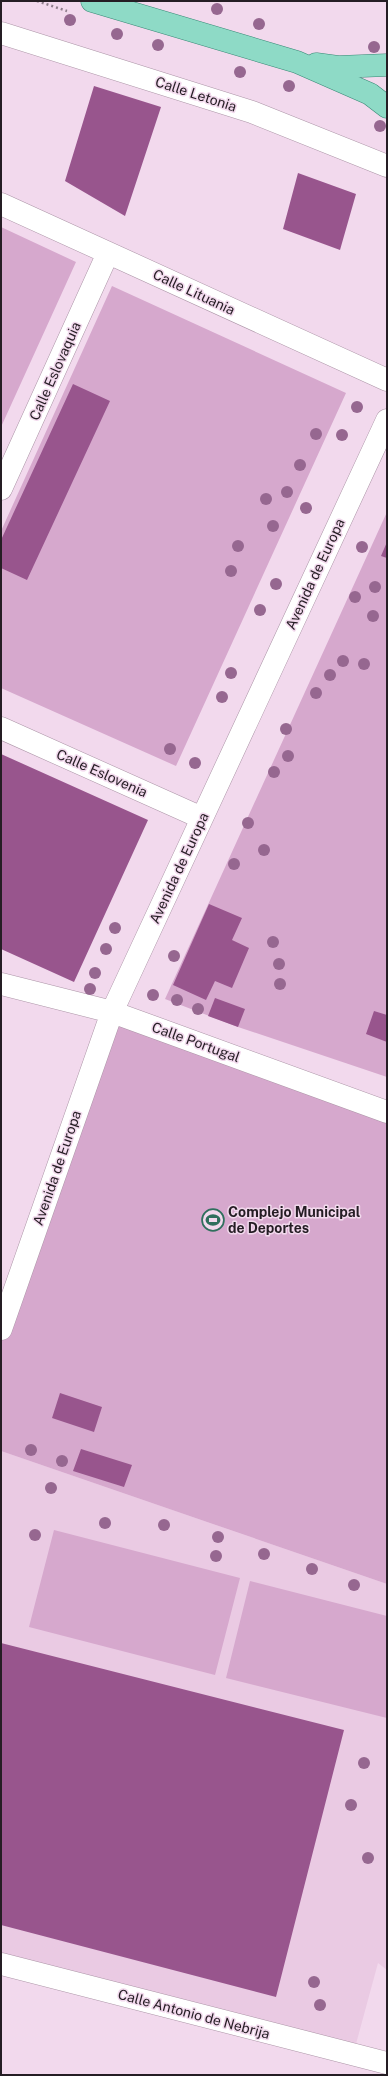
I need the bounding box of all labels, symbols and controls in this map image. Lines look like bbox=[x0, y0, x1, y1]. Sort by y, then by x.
street label: Calle Letonia bbox=[153, 73, 239, 115]
street label: Calle Lituania bbox=[151, 266, 237, 318]
street label: Calle Eslovaquia bbox=[26, 319, 84, 423]
street label: Avenida de Europa bbox=[282, 516, 348, 632]
street label: Calle Eslovenia bbox=[54, 746, 150, 800]
street label: Avenida de Europa bbox=[146, 810, 212, 926]
street label: Calle Portugal bbox=[150, 1019, 242, 1065]
street label: Avenida de Europa bbox=[30, 1108, 84, 1228]
place label: Complejo Municipal de Deportes bbox=[228, 1204, 361, 1236]
sports icon: Complejo Municipal de Deportes bbox=[200, 1207, 226, 1233]
street label: Calle Antonio de Nebrija bbox=[116, 1986, 272, 2042]

